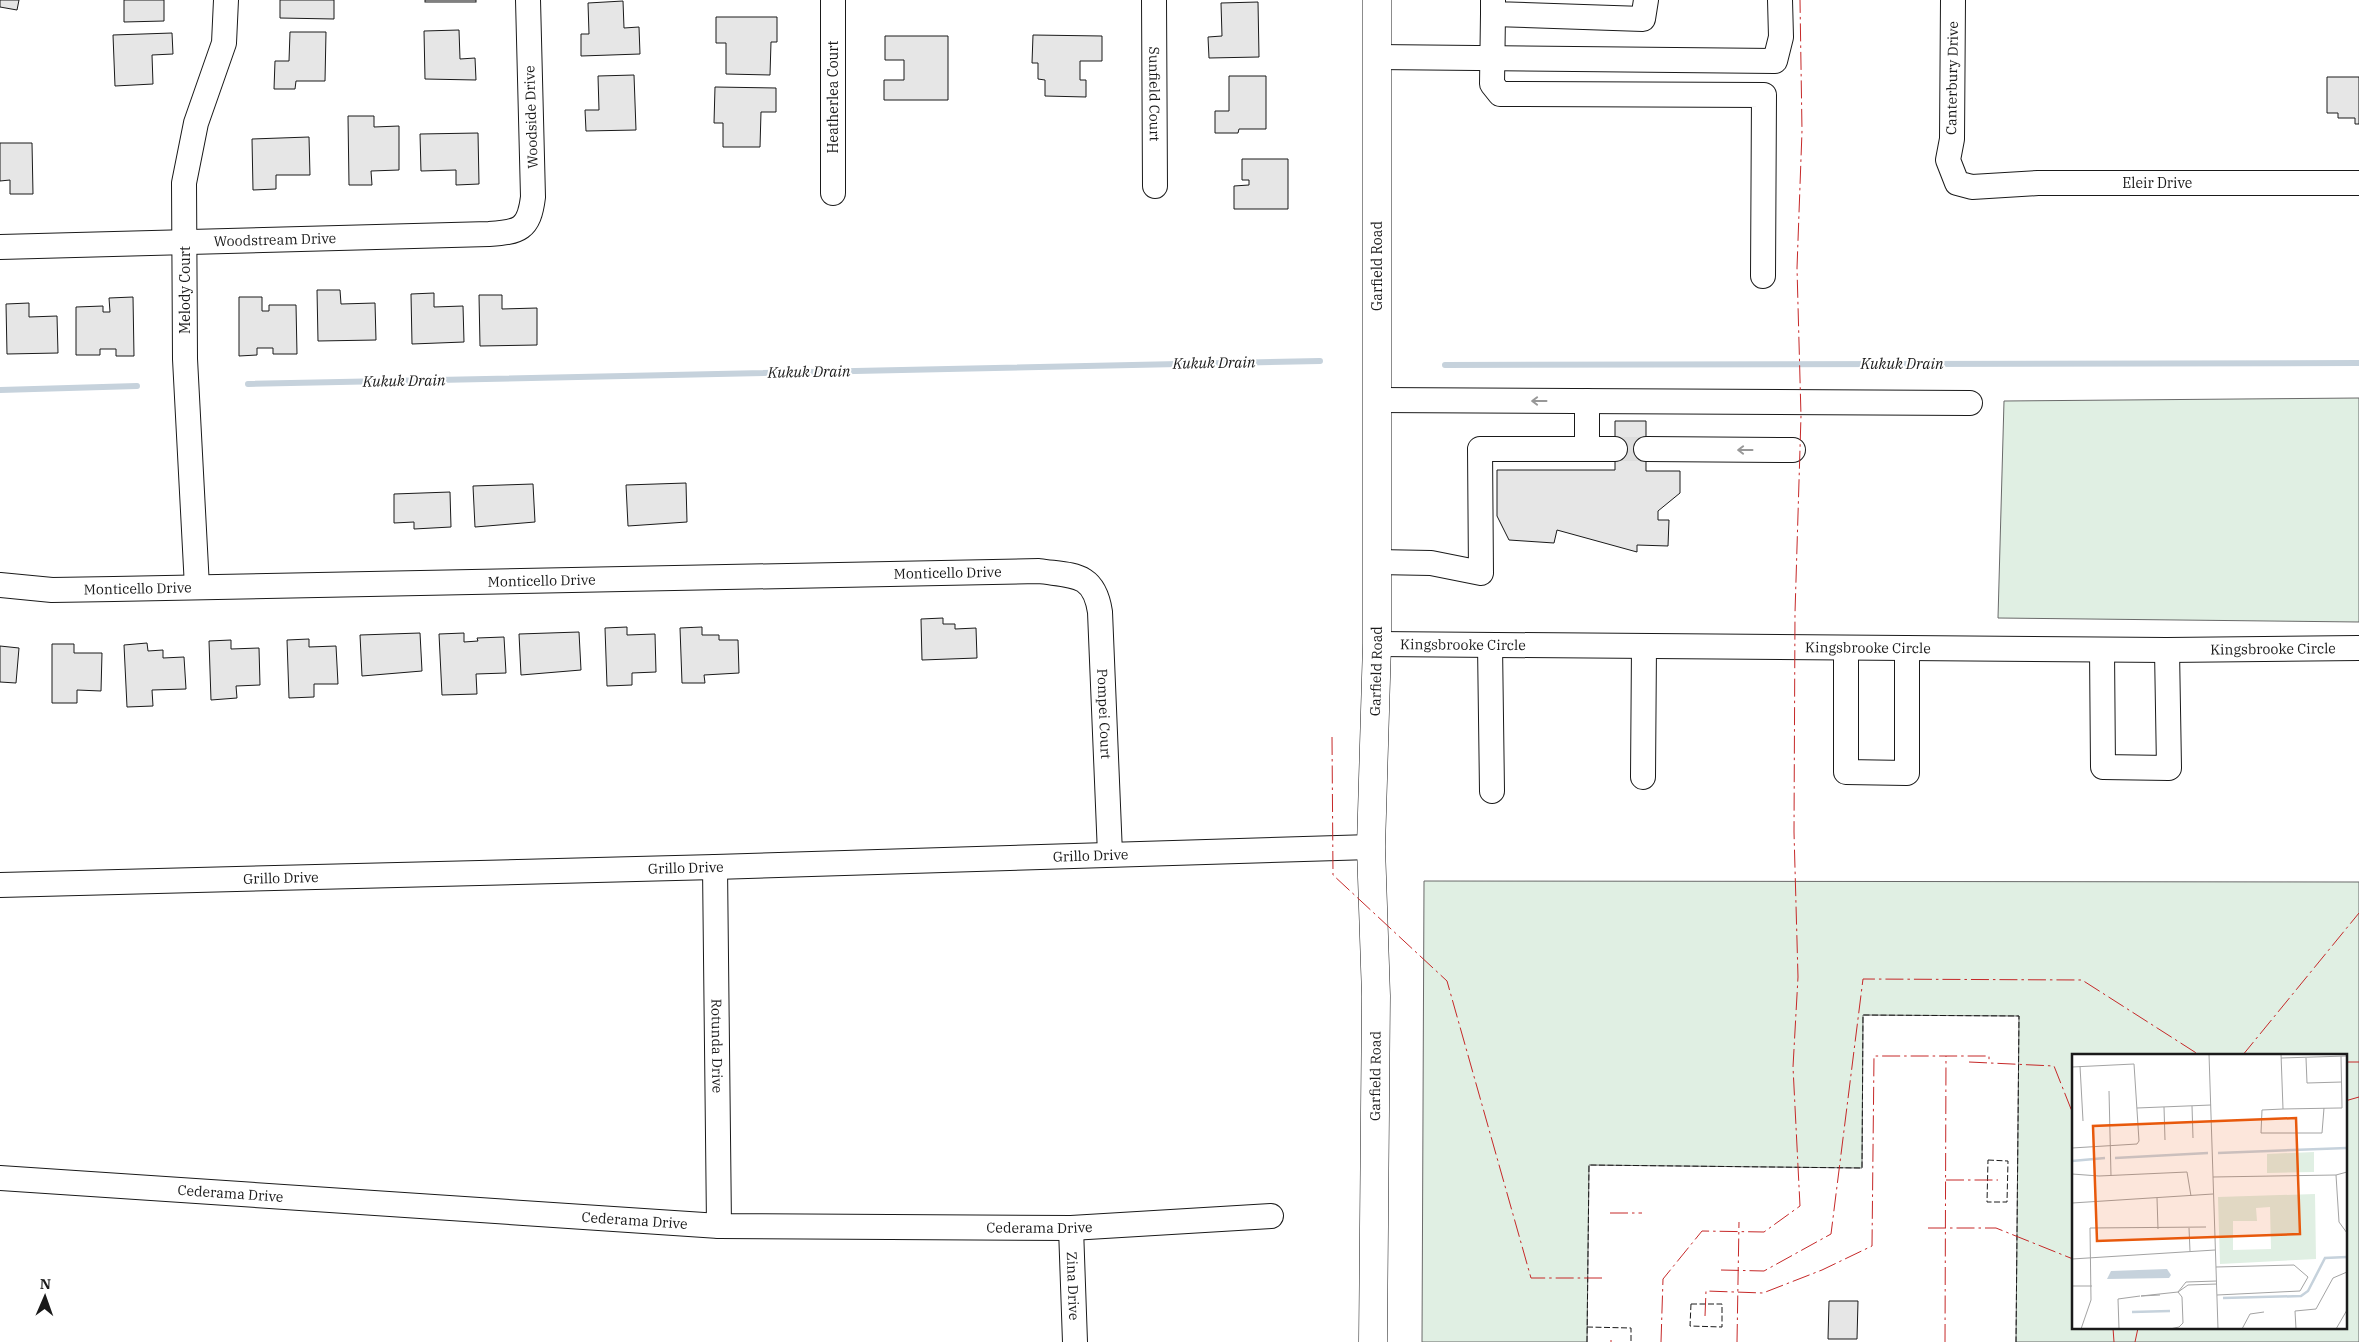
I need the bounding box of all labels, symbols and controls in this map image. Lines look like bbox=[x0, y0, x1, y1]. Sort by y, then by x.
street label: Canterbury Drive bbox=[1942, 21, 1962, 135]
street label: Heatherlea Court bbox=[824, 40, 842, 154]
street label: Sunfield Court bbox=[1145, 46, 1164, 142]
street label: Woodside Drive bbox=[520, 65, 542, 169]
street label: Eleir Drive bbox=[2122, 174, 2192, 192]
street label: Garfield Road bbox=[1368, 221, 1386, 311]
street label: Woodstream Drive bbox=[213, 229, 336, 250]
street label: Melody Court bbox=[176, 246, 194, 334]
water label: Kukuk Drain bbox=[1171, 352, 1256, 373]
water label: Kukuk Drain bbox=[1860, 354, 1944, 373]
water label: Kukuk Drain bbox=[766, 361, 851, 382]
water label: Kukuk Drain bbox=[361, 370, 446, 391]
one-way arrow bbox=[1531, 396, 1547, 406]
one-way arrow bbox=[1737, 445, 1753, 455]
street label: Monticello Drive bbox=[893, 563, 1002, 583]
street label: Monticello Drive bbox=[488, 571, 596, 591]
street label: Monticello Drive bbox=[84, 578, 192, 598]
street label: Garfield Road bbox=[1366, 626, 1386, 716]
street label: Kingsbrooke Circle bbox=[1400, 635, 1526, 654]
street label: Kingsbrooke Circle bbox=[1805, 638, 1931, 657]
street label: Kingsbrooke Circle bbox=[2210, 639, 2336, 659]
street label: Pompei Court bbox=[1093, 668, 1115, 759]
street label: Grillo Drive bbox=[1053, 845, 1129, 866]
street label: Grillo Drive bbox=[648, 858, 724, 878]
street label: Grillo Drive bbox=[243, 868, 319, 888]
street label: Rotunda Drive bbox=[707, 999, 727, 1093]
street label: Garfield Road bbox=[1366, 1030, 1385, 1121]
inset map bbox=[2072, 1054, 2346, 1330]
street label: Cederama Drive bbox=[177, 1181, 284, 1206]
street label: Cederama Drive bbox=[581, 1208, 688, 1233]
street label: Cederama Drive bbox=[986, 1218, 1093, 1237]
street label: Zina Drive bbox=[1063, 1251, 1083, 1321]
north arrow bbox=[20, 1272, 70, 1322]
text: N bbox=[40, 1275, 51, 1293]

